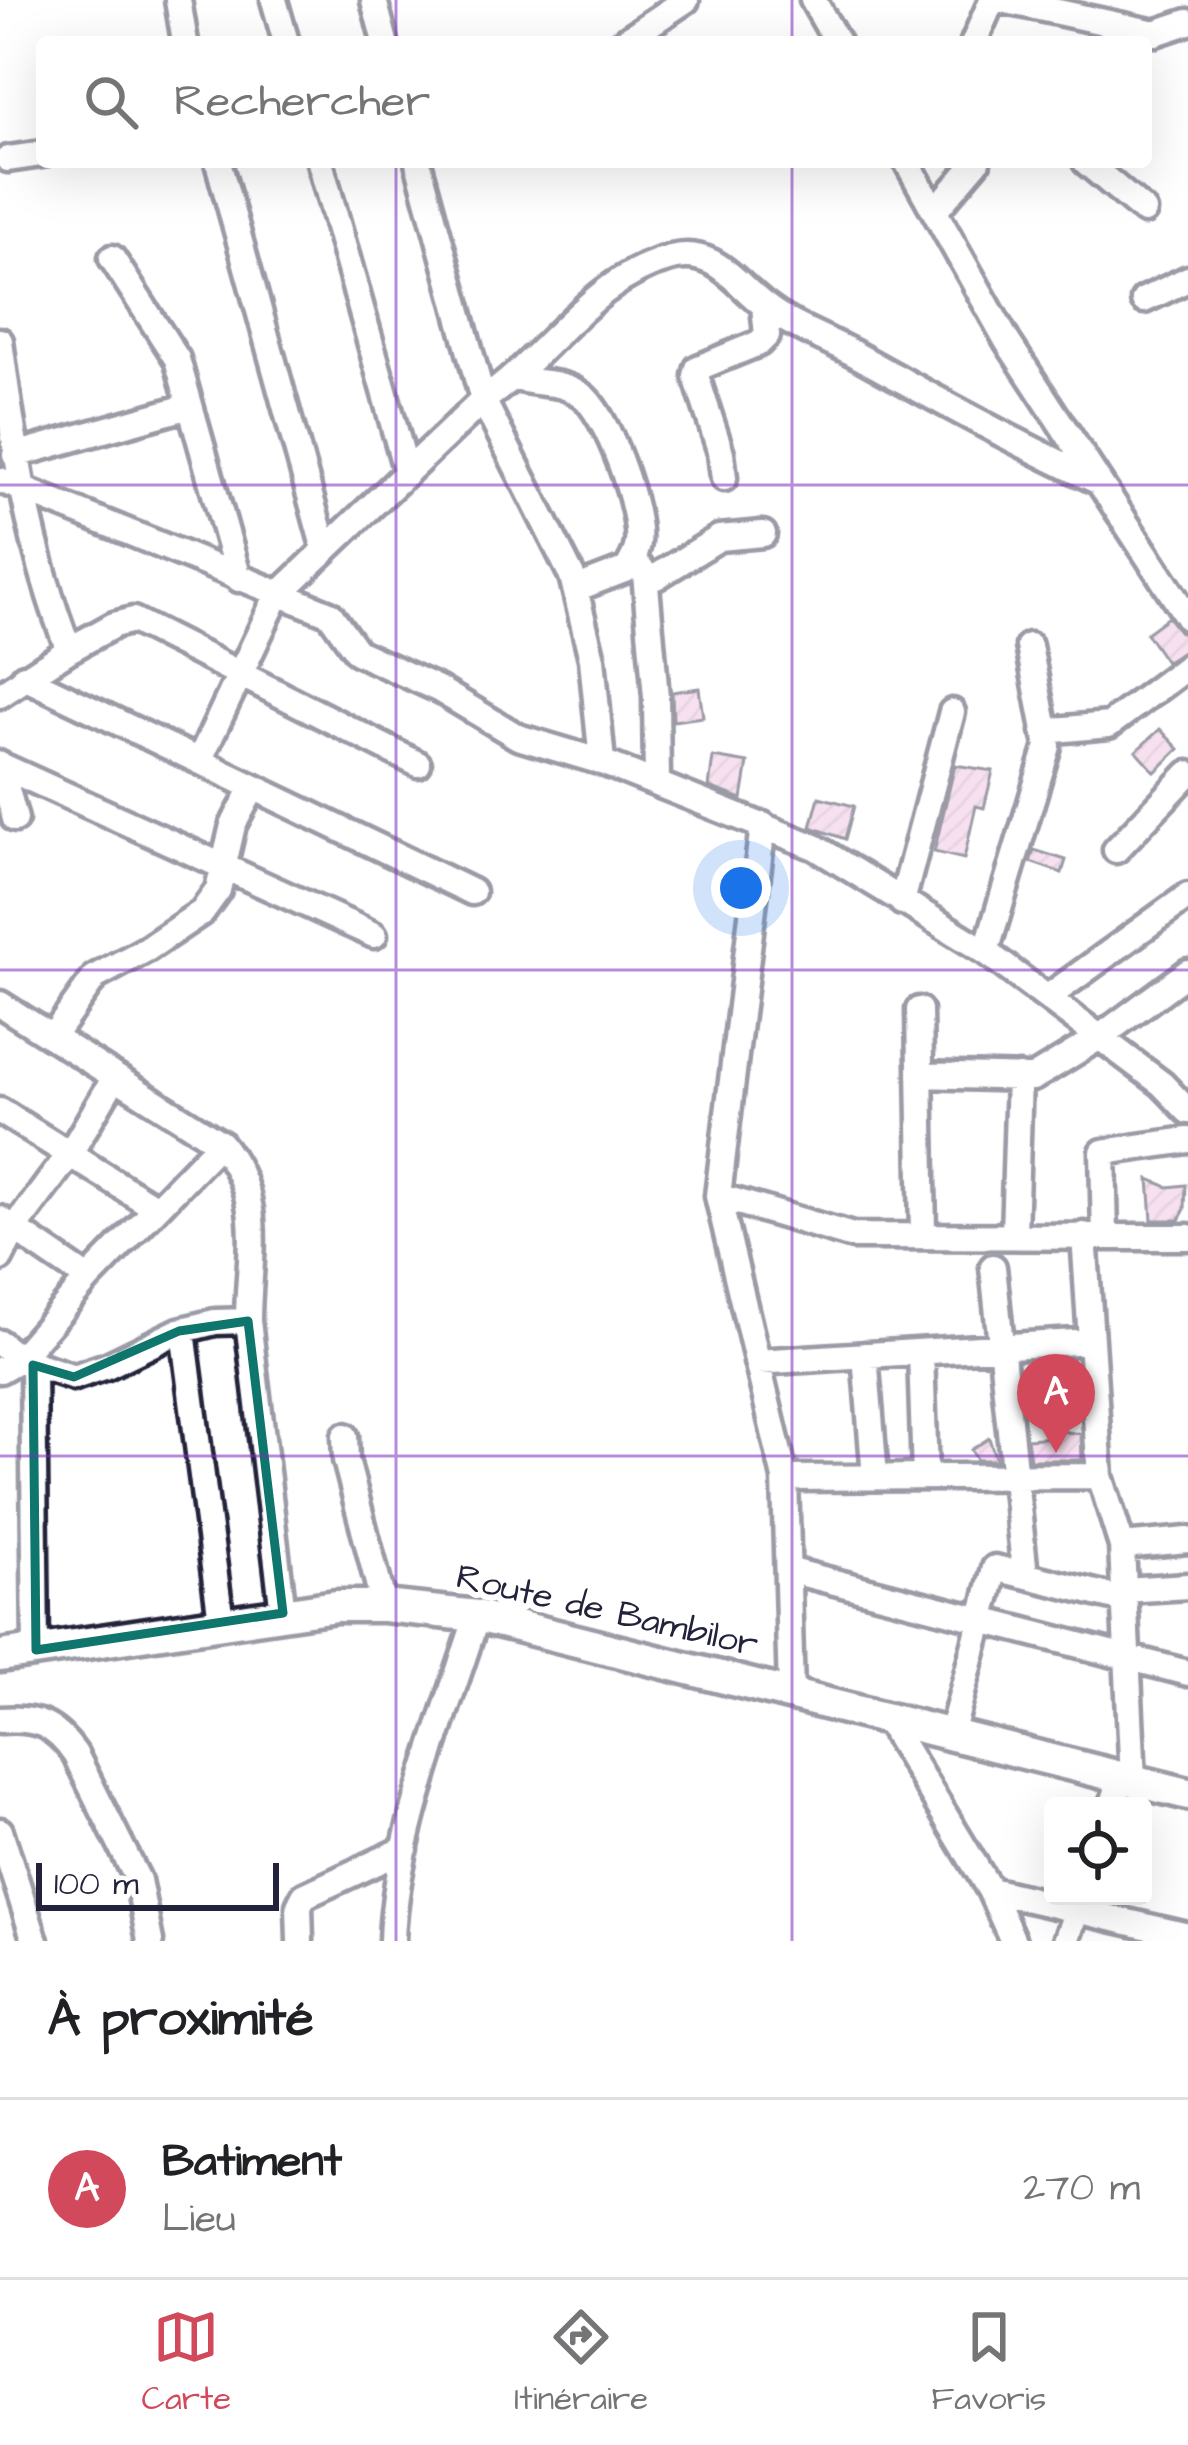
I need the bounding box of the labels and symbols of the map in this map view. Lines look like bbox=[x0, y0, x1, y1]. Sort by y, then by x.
your location bbox=[711, 858, 771, 918]
pin: A bbox=[1017, 1354, 1095, 1453]
street label: Route de Bambilor bbox=[451, 1551, 763, 1671]
scale bar bbox=[36, 1857, 279, 1910]

